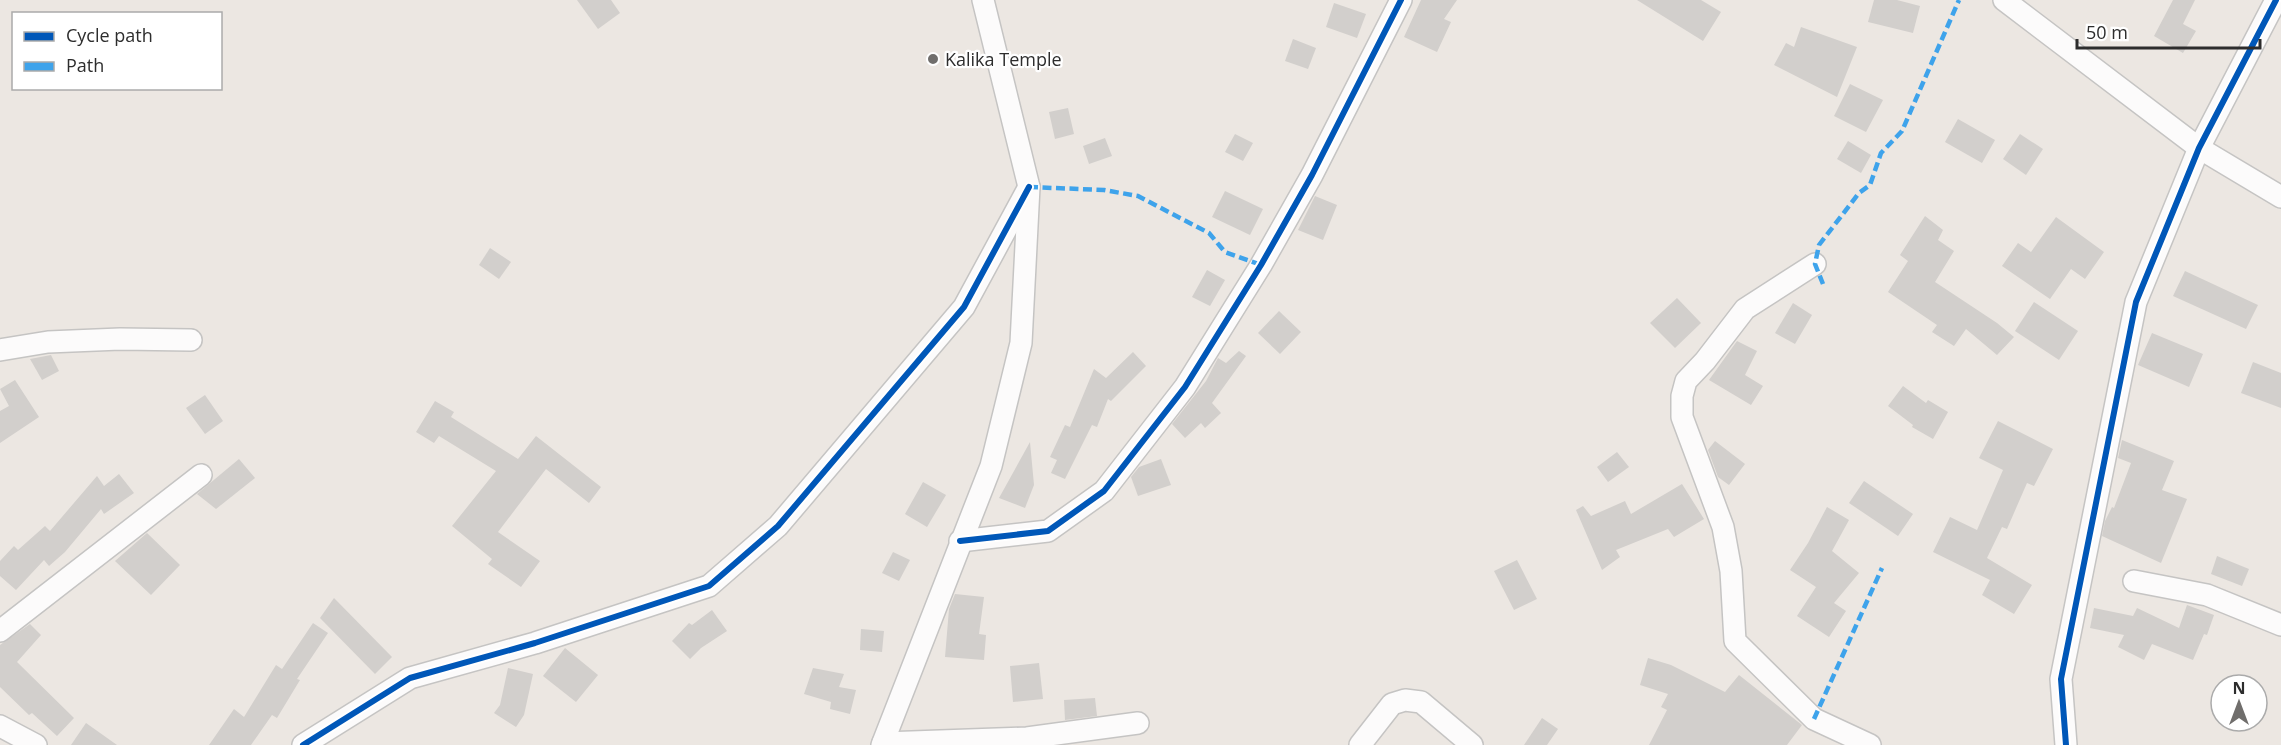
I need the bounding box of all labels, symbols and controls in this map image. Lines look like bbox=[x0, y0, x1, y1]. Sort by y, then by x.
legend bbox=[12, 12, 222, 90]
scale bar bbox=[2077, 12, 2260, 50]
text: 50 m bbox=[2086, 20, 2128, 44]
text: Cycle path bbox=[66, 23, 153, 47]
place label: Kalika Temple bbox=[945, 47, 1062, 71]
marker: Kalika Temple bbox=[926, 52, 940, 66]
text: Path bbox=[66, 53, 104, 77]
north arrow bbox=[2209, 673, 2269, 733]
text: N bbox=[2232, 677, 2246, 699]

